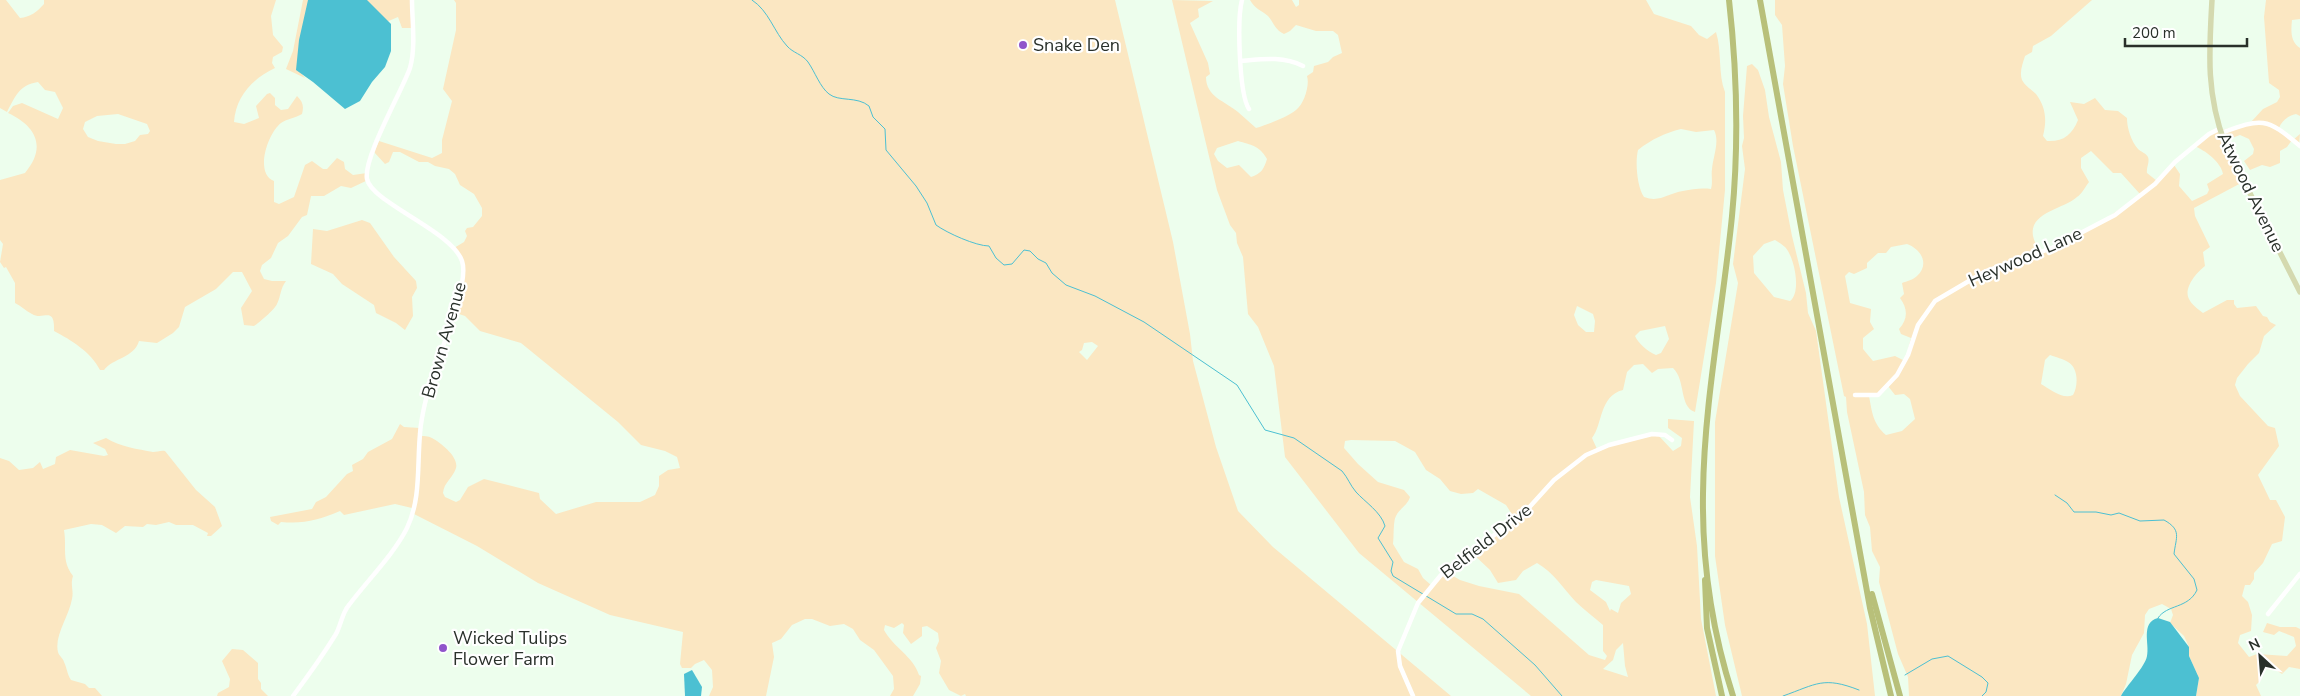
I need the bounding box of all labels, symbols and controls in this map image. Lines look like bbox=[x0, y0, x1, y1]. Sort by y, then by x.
scale bar bbox=[2125, 15, 2248, 47]
text: 200 m bbox=[2132, 23, 2176, 43]
place label: Snake Den bbox=[1033, 33, 1120, 57]
marker: Snake Den bbox=[1017, 39, 1029, 51]
street label: Atwood Avenue bbox=[2212, 128, 2290, 256]
street label: Heywood Lane bbox=[1964, 221, 2086, 293]
street label: Brown Avenue bbox=[416, 279, 472, 401]
street label: Belfield Drive bbox=[1435, 498, 1537, 584]
place label: Wicked Tulips Flower Farm bbox=[453, 626, 567, 671]
north arrow bbox=[2235, 631, 2285, 681]
text: N bbox=[2246, 634, 2263, 656]
marker: Wicked Tulips Flower Farm bbox=[437, 642, 449, 654]

